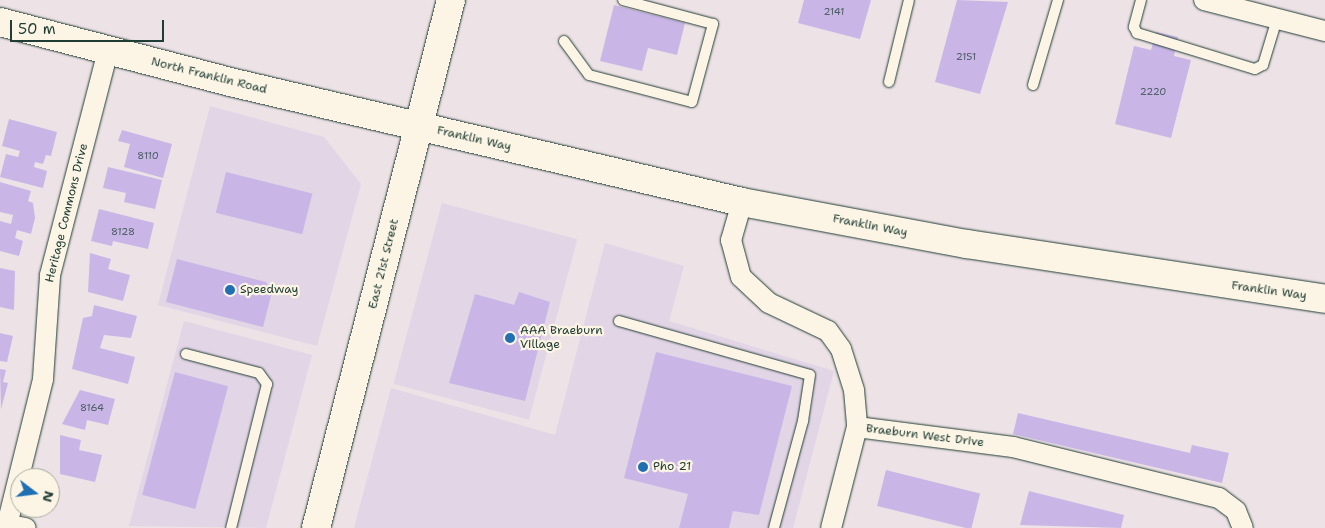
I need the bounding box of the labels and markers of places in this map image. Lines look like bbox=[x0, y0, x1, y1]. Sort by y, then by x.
place label: Speedway bbox=[240, 283, 298, 297]
marker: Speedway bbox=[224, 284, 236, 296]
place label: AAA Braeburn Village bbox=[520, 324, 603, 352]
marker: AAA Braeburn Village bbox=[504, 332, 516, 344]
place label: Pho 21 bbox=[653, 460, 691, 474]
marker: Pho 21 bbox=[637, 461, 649, 473]

